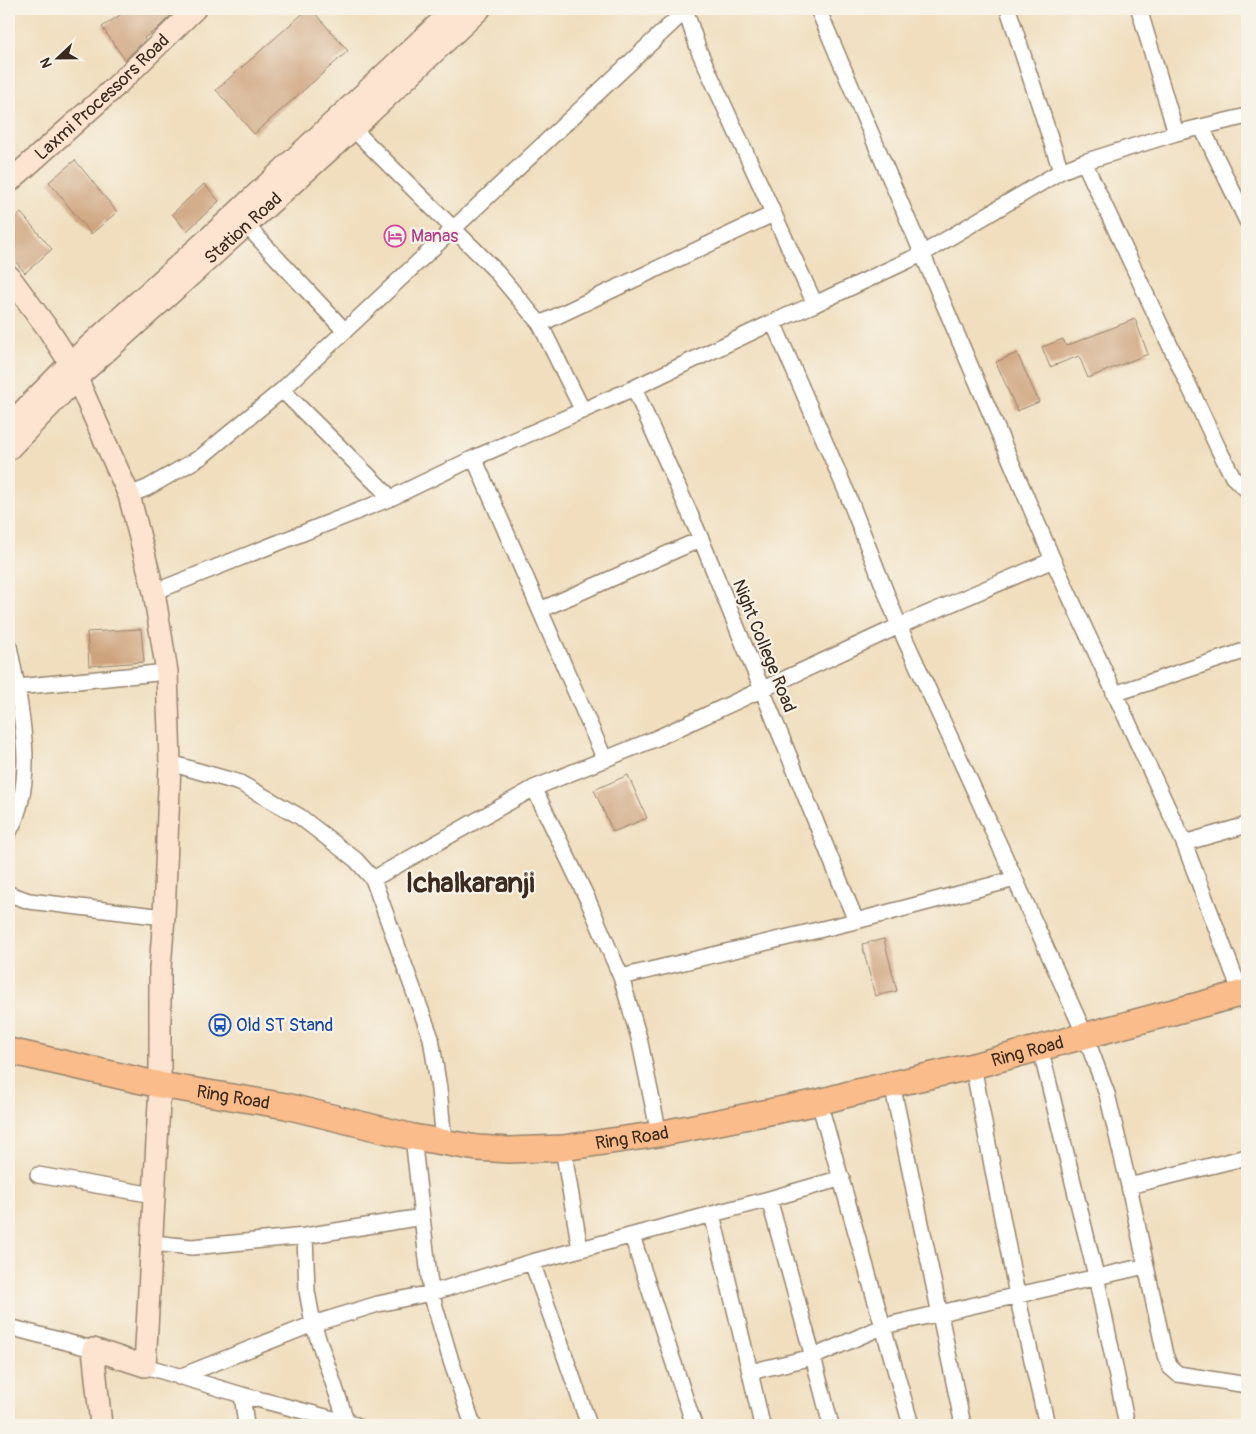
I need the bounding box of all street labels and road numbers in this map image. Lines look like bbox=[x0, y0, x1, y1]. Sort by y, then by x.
street label: Laxmi Processors Road bbox=[30, 29, 174, 165]
street label: Station Road bbox=[199, 187, 287, 269]
street label: Night College Road bbox=[727, 576, 801, 716]
street label: Ring Road bbox=[989, 1031, 1066, 1072]
street label: Ring Road bbox=[195, 1080, 272, 1115]
street label: Ring Road bbox=[594, 1121, 671, 1155]

